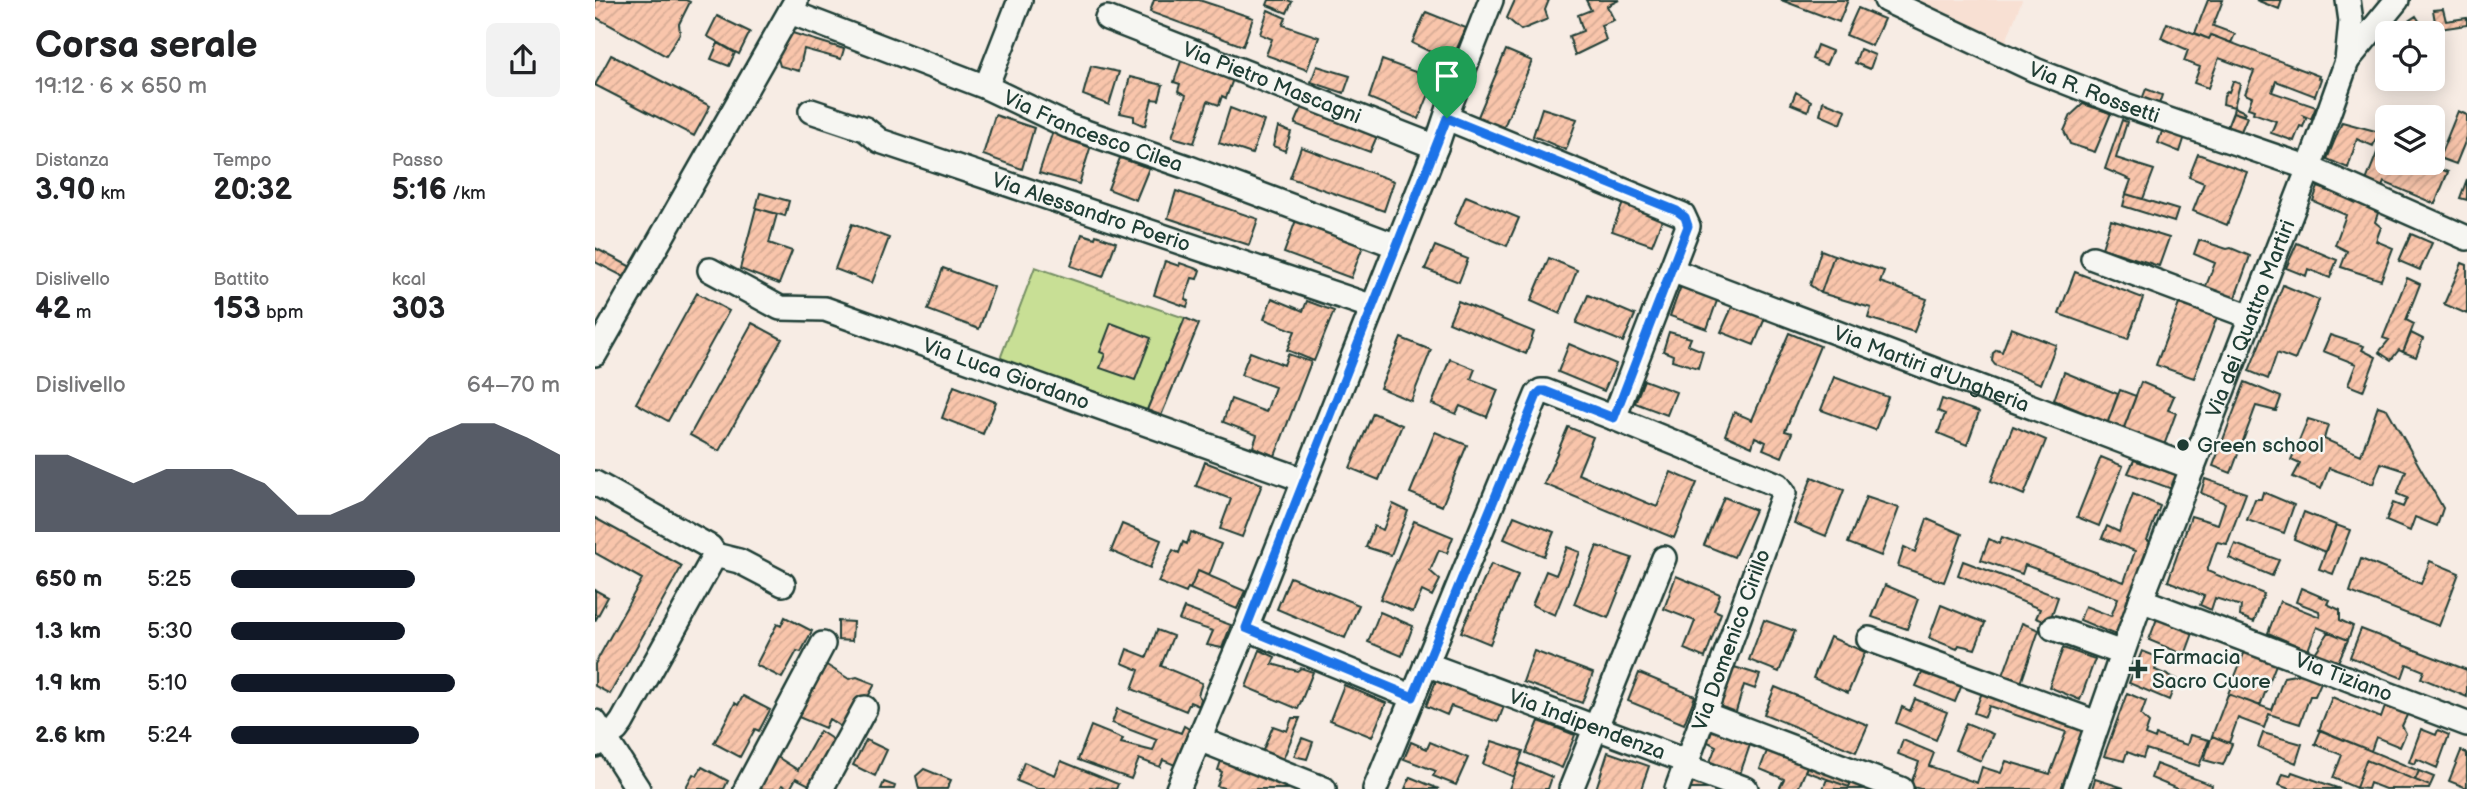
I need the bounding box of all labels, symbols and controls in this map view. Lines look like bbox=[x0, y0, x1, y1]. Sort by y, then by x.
map controls bbox=[2375, 21, 2445, 175]
button: locate bbox=[2375, 21, 2445, 91]
text: Corsa serale bbox=[35, 23, 258, 68]
button: share bbox=[486, 23, 560, 97]
street label: Via Pietro Mascagni bbox=[1179, 37, 1364, 129]
pin bbox=[1417, 46, 1477, 118]
icon: arrive bbox=[1428, 57, 1466, 95]
street label: Via R. Rossetti bbox=[2025, 57, 2163, 129]
text: 19:12 · 6 × 650 m bbox=[35, 72, 207, 100]
street label: Via Francesco Cilea bbox=[999, 85, 1186, 178]
button: layers bbox=[2375, 105, 2445, 175]
text: Distanza bbox=[35, 149, 109, 172]
text: Tempo bbox=[213, 149, 272, 172]
text: Passo bbox=[392, 149, 443, 172]
street label: Via Alessandro Poerio bbox=[989, 168, 1194, 258]
text: 3.90 bbox=[35, 172, 95, 208]
text: 20:32 bbox=[213, 172, 292, 208]
text: 5:16 bbox=[392, 172, 447, 208]
text: km bbox=[95, 182, 126, 205]
text: /km bbox=[447, 182, 486, 205]
street label: Via dei Quattro Martiri bbox=[2201, 217, 2301, 421]
text: Dislivello bbox=[35, 268, 110, 291]
text: Battito bbox=[213, 268, 269, 291]
text: kcal bbox=[392, 268, 426, 291]
text: 42 bbox=[35, 291, 71, 327]
text: 153 bbox=[213, 291, 261, 327]
text: 303 bbox=[392, 291, 445, 327]
text: m bbox=[71, 301, 91, 324]
text: bpm bbox=[261, 301, 303, 324]
street label: Via Martiri d'Ungheria bbox=[1830, 321, 2033, 418]
street label: Via Luca Giordano bbox=[919, 333, 1093, 415]
text: Dislivello bbox=[35, 371, 126, 399]
text: 64–70 m bbox=[467, 371, 560, 399]
place label: Green school bbox=[2197, 433, 2324, 458]
marker: Green school bbox=[2175, 437, 2191, 453]
street label: Via Domenico Cirillo bbox=[1687, 546, 1776, 734]
text: 650 m bbox=[35, 565, 102, 593]
text: 5:25 bbox=[147, 565, 192, 593]
text: 1.3 km bbox=[35, 617, 101, 645]
text: 5:30 bbox=[147, 617, 193, 645]
place label: Farmacia Sacro Cuore bbox=[2152, 645, 2271, 694]
street label: Via Tiziano bbox=[2291, 648, 2396, 707]
marker: Farmacia Sacro Cuore bbox=[2130, 661, 2146, 677]
text: 1.9 km bbox=[35, 669, 101, 697]
text: 5:10 bbox=[147, 669, 187, 697]
street label: Via Indipendenza bbox=[1505, 684, 1669, 765]
text: 2.6 km bbox=[35, 721, 106, 749]
text: 5:24 bbox=[147, 721, 192, 749]

